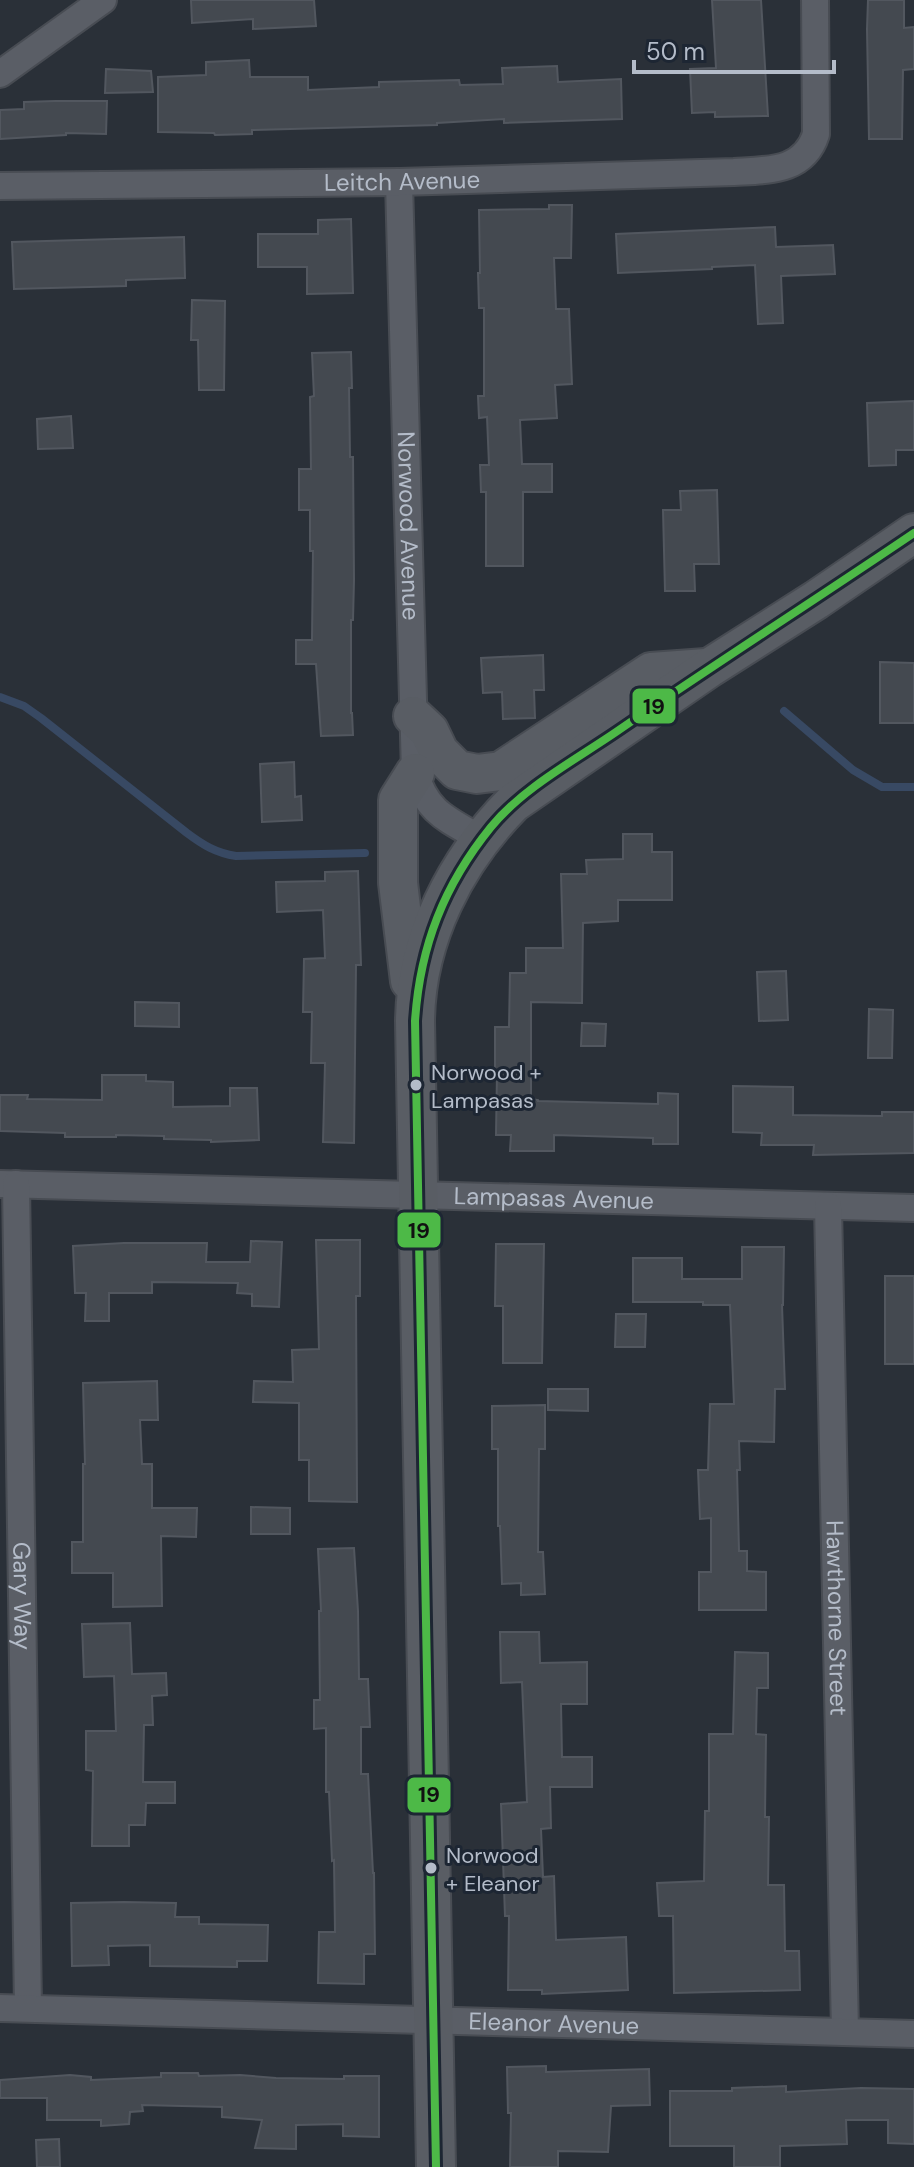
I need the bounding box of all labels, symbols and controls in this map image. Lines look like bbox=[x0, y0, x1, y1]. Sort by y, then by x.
scale bar bbox=[634, 24, 834, 74]
text: 50 m bbox=[646, 36, 705, 67]
street label: Leitch Avenue bbox=[324, 164, 480, 198]
street label: Norwood Avenue bbox=[391, 431, 427, 621]
line badge: 19 bbox=[631, 687, 677, 725]
text: 19 bbox=[643, 692, 665, 721]
place label: Norwood + Lampasas bbox=[431, 1058, 542, 1115]
marker: Norwood + Lampasas bbox=[408, 1077, 424, 1093]
street label: Lampasas Avenue bbox=[453, 1180, 654, 1216]
line badge: 19 bbox=[396, 1211, 442, 1249]
text: 19 bbox=[408, 1216, 430, 1245]
street label: Hawthorne Street bbox=[819, 1520, 854, 1716]
street label: Gary Way bbox=[6, 1542, 39, 1650]
line badge: 19 bbox=[406, 1776, 452, 1814]
text: 19 bbox=[418, 1780, 440, 1809]
place label: Norwood + Eleanor bbox=[446, 1841, 540, 1898]
marker: Norwood + Eleanor bbox=[423, 1860, 439, 1876]
street label: Eleanor Avenue bbox=[468, 2005, 639, 2041]

